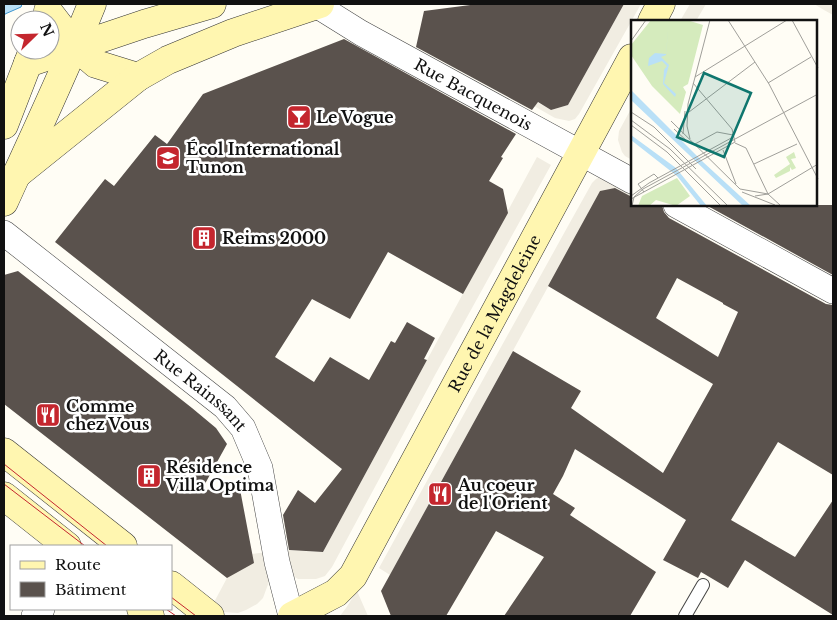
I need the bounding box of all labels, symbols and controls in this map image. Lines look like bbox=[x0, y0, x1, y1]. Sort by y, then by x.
north arrow bbox=[10, 10, 60, 60]
text: N bbox=[36, 20, 58, 39]
inset map bbox=[631, 20, 817, 206]
street label: Rue Bacquenois bbox=[411, 54, 536, 135]
bar icon: Le Vogue bbox=[286, 104, 312, 130]
place label: Le Vogue bbox=[316, 107, 394, 127]
place label: Écol International Tunon bbox=[186, 139, 340, 177]
school or university icon: Écol International Tunon bbox=[155, 145, 181, 171]
building icon: Reims 2000 bbox=[191, 225, 217, 251]
place label: Reims 2000 bbox=[222, 228, 326, 248]
street label: Rue de la Magdeleine bbox=[444, 231, 545, 396]
street label: Rue Rainssant bbox=[150, 345, 251, 435]
place label: Comme chez Vous bbox=[66, 396, 149, 434]
restaurant icon: Comme chez Vous bbox=[35, 402, 61, 428]
place label: Résidence Villa Optima bbox=[165, 457, 274, 495]
building icon: Résidence Villa Optima bbox=[136, 463, 162, 489]
place label: Au coeur de l'Orient bbox=[457, 475, 548, 513]
restaurant icon: Au coeur de l'Orient bbox=[427, 481, 453, 507]
legend bbox=[10, 545, 172, 610]
text: Route bbox=[55, 555, 101, 574]
text: Bâtiment bbox=[55, 580, 127, 599]

